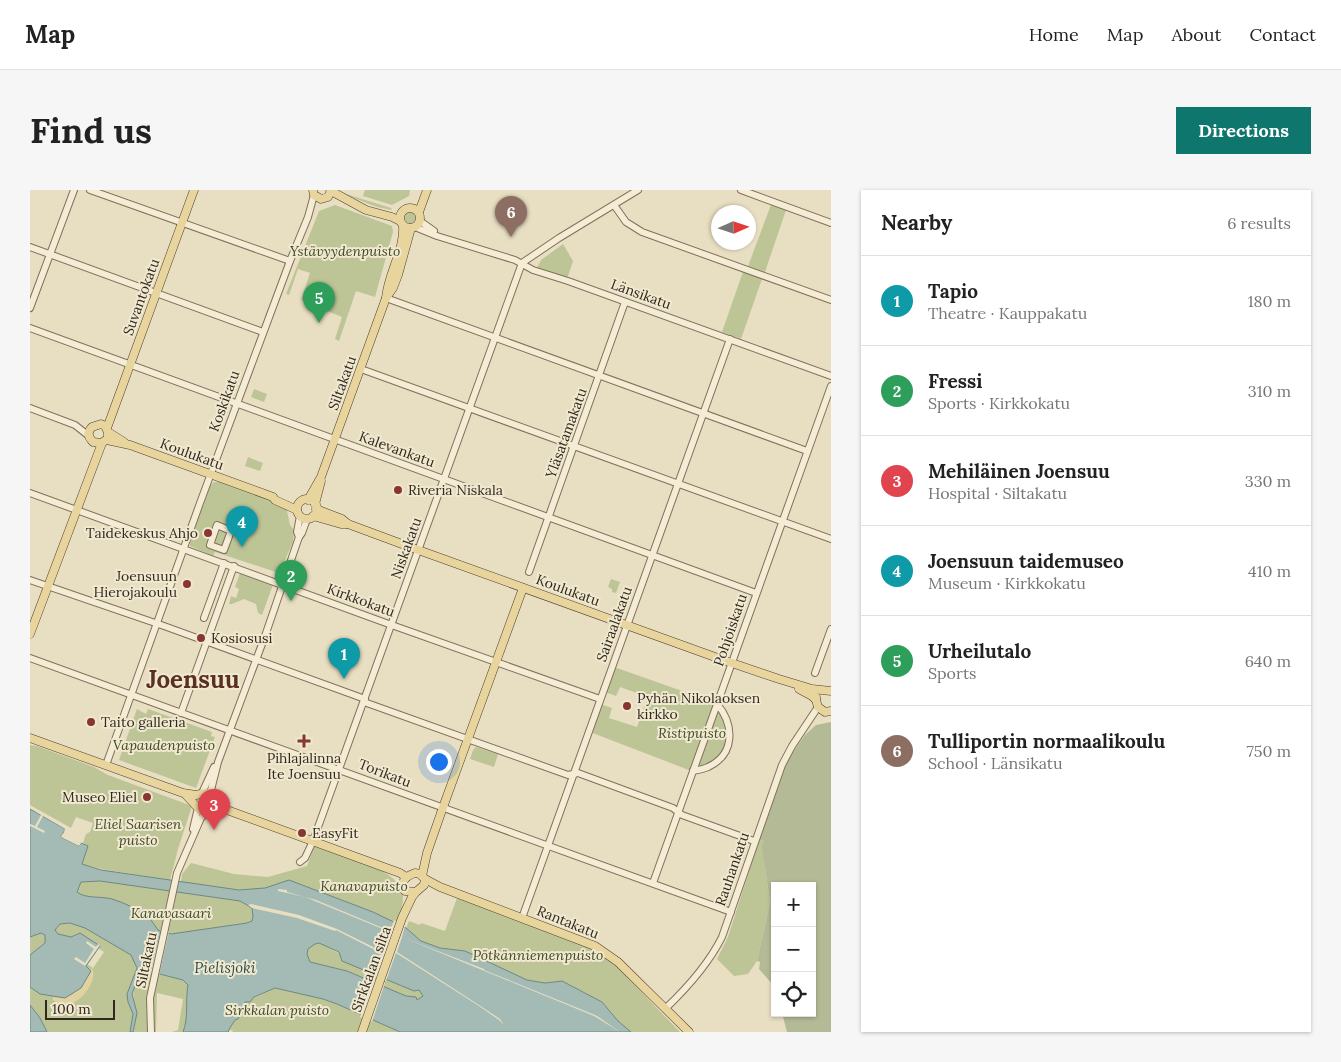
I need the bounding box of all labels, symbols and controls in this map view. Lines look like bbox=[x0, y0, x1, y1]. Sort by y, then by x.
text: Map bbox=[25, 19, 75, 50]
text: Home bbox=[1029, 23, 1079, 46]
text: Map bbox=[1107, 23, 1143, 46]
text: About bbox=[1171, 23, 1221, 46]
text: Contact bbox=[1249, 23, 1316, 46]
button: Directions bbox=[1176, 107, 1311, 154]
text: Find us bbox=[30, 108, 152, 153]
pin: 6 bbox=[495, 196, 527, 237]
north arrow bbox=[711, 205, 756, 250]
text: Nearby bbox=[881, 209, 952, 236]
text: 6 results bbox=[1227, 213, 1291, 233]
park label: Ystävyydenpuisto bbox=[290, 242, 400, 260]
street label: Suvantokatu bbox=[119, 256, 163, 338]
street label: Länsikatu bbox=[608, 275, 674, 313]
text: Tapio bbox=[928, 279, 978, 303]
pin: 5 bbox=[303, 282, 335, 323]
text: 1 bbox=[894, 291, 900, 311]
text: 180 m bbox=[1248, 291, 1291, 311]
text: Theatre · Kauppakatu bbox=[928, 303, 1087, 323]
street label: Siltakatu bbox=[324, 353, 360, 413]
street label: Koskikatu bbox=[205, 368, 243, 434]
text: Fressi bbox=[928, 369, 982, 393]
text: 2 bbox=[893, 381, 901, 401]
text: 310 m bbox=[1248, 381, 1291, 401]
street label: Yläsatamakatu bbox=[541, 385, 591, 481]
text: Sports · Kirkkokatu bbox=[928, 393, 1070, 413]
street label: Kalevankatu bbox=[357, 427, 437, 471]
street label: Koulukatu bbox=[158, 434, 226, 474]
text: Mehiläinen Joensuu bbox=[928, 459, 1110, 483]
text: 3 bbox=[893, 471, 901, 491]
text: 330 m bbox=[1245, 471, 1291, 491]
place label: Riveria Niskala bbox=[408, 481, 503, 499]
text: Hospital · Siltakatu bbox=[928, 483, 1067, 503]
marker: Riveria Niskala bbox=[392, 484, 404, 496]
pin: 4 bbox=[226, 506, 258, 547]
street label: Niskakatu bbox=[387, 515, 425, 581]
place label: Taidekeskus Ahjo bbox=[86, 524, 198, 542]
marker: Taidekeskus Ahjo bbox=[202, 527, 214, 539]
text: Joensuun taidemuseo bbox=[928, 549, 1124, 573]
pin: 2 bbox=[275, 560, 307, 601]
text: 4 bbox=[893, 561, 901, 581]
text: 410 m bbox=[1248, 561, 1291, 581]
place label: Joensuun Hierojakoulu bbox=[93, 567, 177, 601]
street label: Koulukatu bbox=[534, 570, 602, 610]
text: Museum · Kirkkokatu bbox=[928, 573, 1086, 593]
marker: Joensuun Hierojakoulu bbox=[181, 578, 193, 590]
street label: Kirkkokatu bbox=[325, 579, 397, 621]
street label: Sairaalakatu bbox=[592, 584, 636, 664]
street label: Pohjoiskatu bbox=[709, 591, 751, 669]
place label: Kosiosusi bbox=[211, 629, 272, 647]
marker: Kosiosusi bbox=[195, 632, 207, 644]
pin: 1 bbox=[328, 638, 360, 679]
text: Urheilutalo bbox=[928, 639, 1031, 663]
text: 5 bbox=[893, 651, 901, 671]
text: 640 m bbox=[1245, 651, 1291, 671]
text: Sports bbox=[928, 663, 977, 683]
district label: Joensuu bbox=[146, 664, 240, 695]
place label: Pyhän Nikolaoksen kirkko bbox=[637, 689, 761, 723]
marker: Pyhän Nikolaoksen kirkko bbox=[621, 700, 633, 712]
place label: Taito galleria bbox=[101, 713, 186, 731]
marker: Taito galleria bbox=[85, 716, 97, 728]
park label: Ristipuisto bbox=[658, 724, 726, 742]
text: Tulliportin normaalikoulu bbox=[928, 729, 1165, 753]
marker: Pihlajalinna Ite Joensuu bbox=[297, 734, 311, 748]
park label: Vapaudenpuisto bbox=[113, 736, 215, 754]
text: 6 bbox=[892, 741, 902, 761]
text: 750 m bbox=[1246, 741, 1291, 761]
place label: Pihlajalinna Ite Joensuu bbox=[267, 749, 341, 783]
your location bbox=[426, 749, 452, 775]
text: School · Länsikatu bbox=[928, 753, 1063, 773]
street label: Torikatu bbox=[356, 755, 414, 791]
place label: Museo Eliel bbox=[62, 788, 137, 806]
pin: 3 bbox=[198, 789, 230, 830]
marker: Museo Eliel bbox=[141, 791, 153, 803]
park label: Eliel Saarisen puisto bbox=[95, 815, 182, 849]
place label: EasyFit bbox=[312, 824, 359, 842]
marker: EasyFit bbox=[296, 827, 308, 839]
street label: Rauhankatu bbox=[711, 830, 753, 908]
park label: Kanavapuisto bbox=[320, 877, 408, 895]
map controls bbox=[771, 882, 816, 1017]
button: + bbox=[771, 882, 816, 927]
street label: Rantakatu bbox=[534, 901, 602, 943]
park label: Kanavasaari bbox=[131, 904, 212, 922]
street label: Sirkkalan silta bbox=[347, 924, 395, 1014]
button: − bbox=[771, 927, 816, 972]
street label: Siltakatu bbox=[131, 930, 161, 990]
park label: Pötkänniemenpuisto bbox=[473, 946, 603, 964]
water label: Pielisjoki bbox=[194, 958, 256, 977]
button: locate bbox=[771, 972, 816, 1017]
scale bar bbox=[45, 997, 115, 1020]
text: 100 m bbox=[52, 1000, 91, 1018]
park label: Sirkkalan puisto bbox=[225, 1001, 329, 1019]

